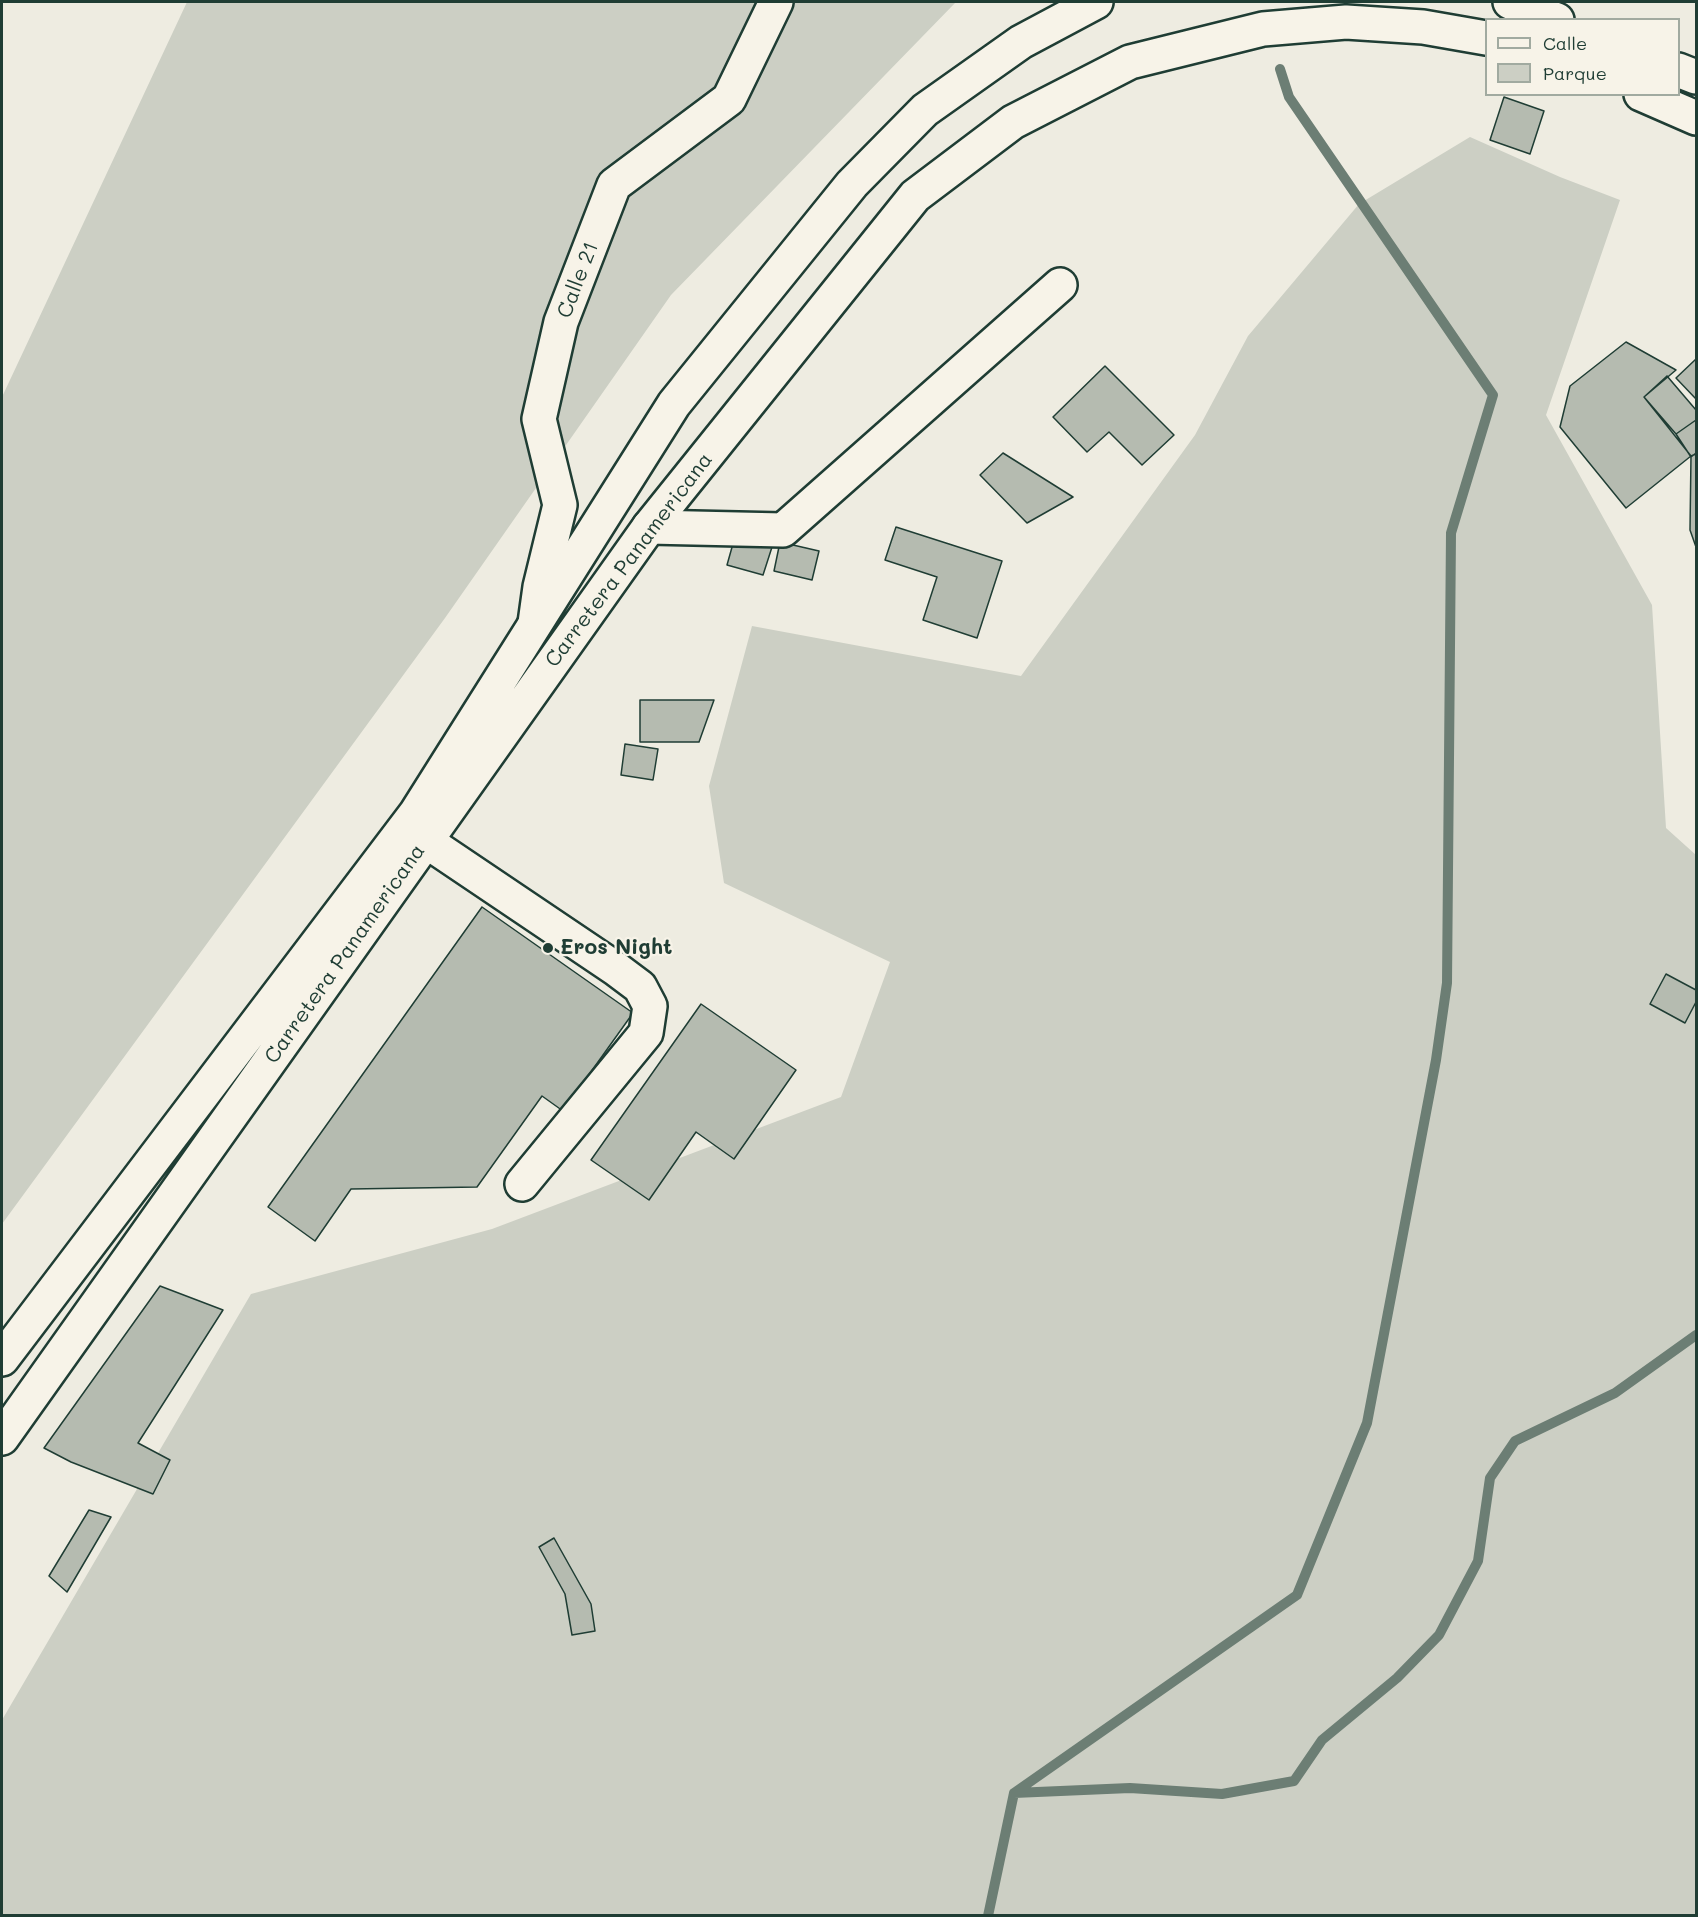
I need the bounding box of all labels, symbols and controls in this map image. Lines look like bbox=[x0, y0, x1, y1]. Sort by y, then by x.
legend bbox=[1485, 18, 1680, 96]
text: Calle bbox=[1543, 31, 1587, 55]
text: Parque bbox=[1543, 61, 1607, 85]
street label: Calle 21 bbox=[552, 238, 604, 322]
street label: Carretera Panamericana bbox=[540, 448, 718, 672]
street label: Carretera Panamericana bbox=[259, 839, 431, 1069]
place label: Eros Night bbox=[560, 935, 672, 961]
marker: Eros Night bbox=[541, 941, 555, 955]

